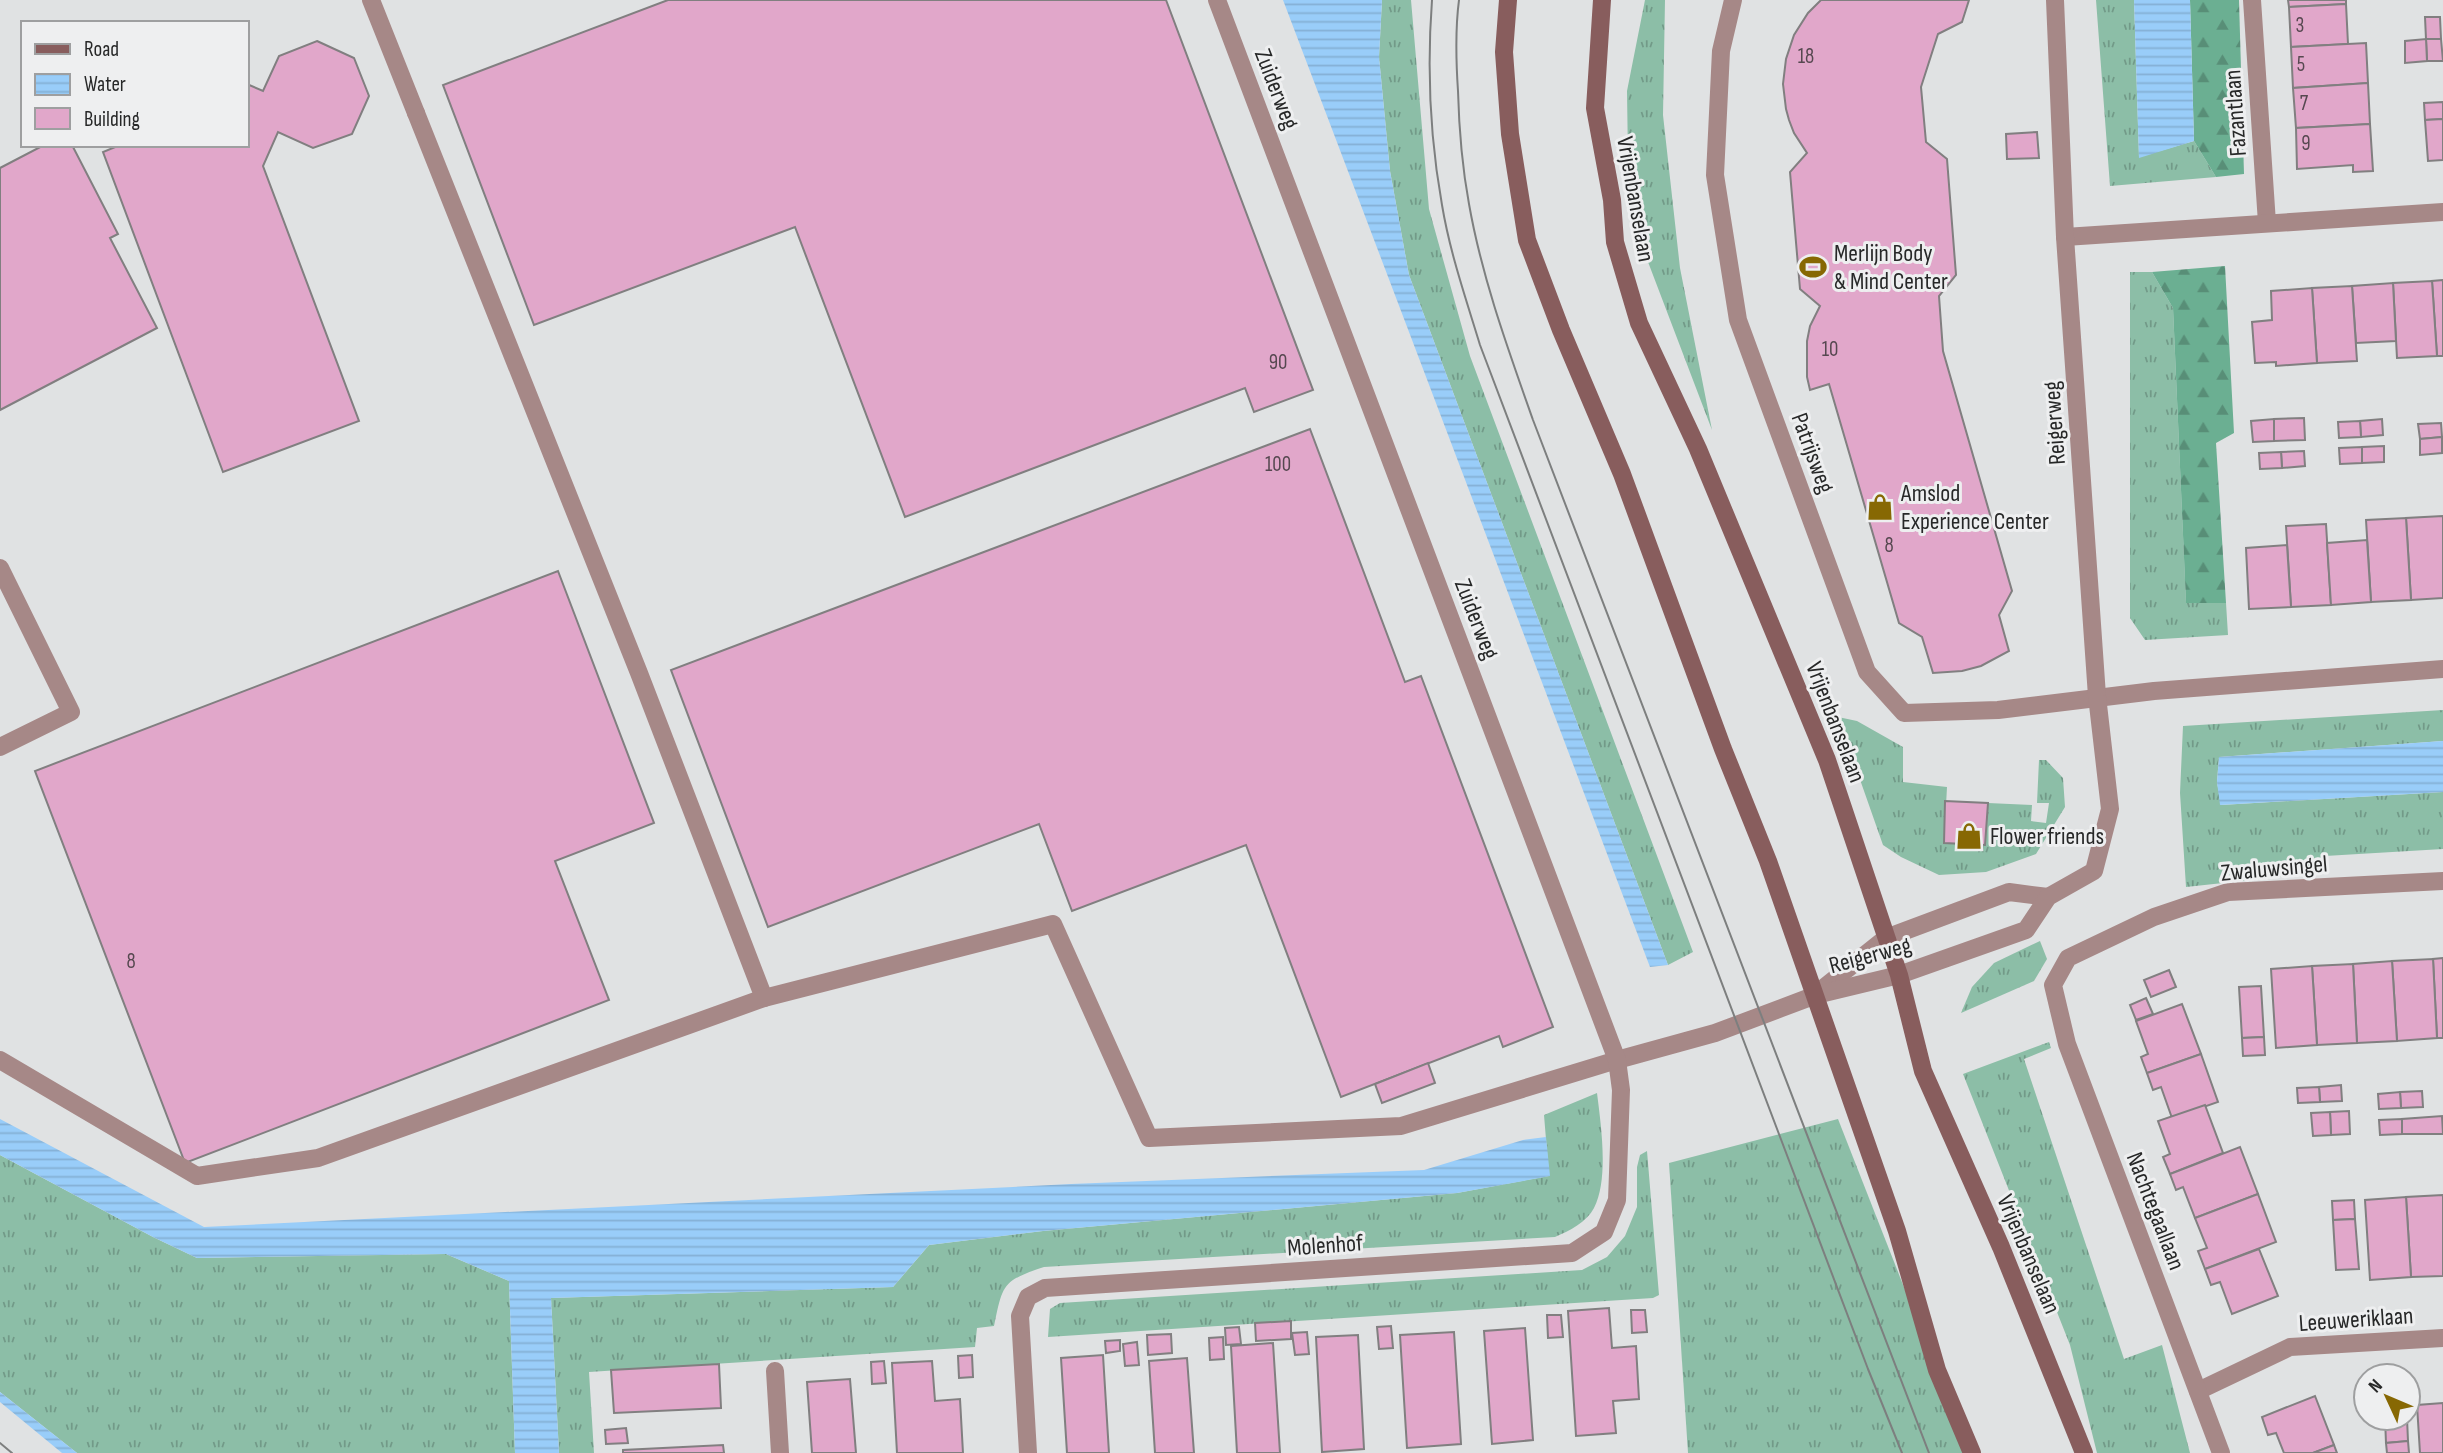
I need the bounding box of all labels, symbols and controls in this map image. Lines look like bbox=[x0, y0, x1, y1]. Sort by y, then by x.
house number: 3 bbox=[2296, 13, 2304, 38]
legend bbox=[21, 21, 248, 147]
text: Road bbox=[84, 37, 119, 62]
house number: 18 bbox=[1798, 44, 1814, 69]
street label: Zuiderweg bbox=[1248, 45, 1305, 133]
house number: 5 bbox=[2297, 52, 2305, 77]
street label: Fazantlaan bbox=[2218, 69, 2253, 157]
text: Water bbox=[84, 72, 126, 97]
house number: 7 bbox=[2300, 91, 2309, 116]
text: Building bbox=[84, 107, 140, 132]
house number: 9 bbox=[2301, 131, 2311, 156]
street label: Vrijenbanselaan bbox=[1610, 134, 1661, 264]
place label: Merlijn Body & Mind Center bbox=[1834, 239, 1948, 296]
sports icon: Merlijn Body & Mind Center bbox=[1798, 252, 1828, 282]
house number: 10 bbox=[1822, 337, 1838, 362]
house number: 90 bbox=[1269, 350, 1287, 375]
street label: Reigerweg bbox=[2037, 380, 2072, 466]
street label: Patrijsweg bbox=[1785, 409, 1840, 497]
house number: 100 bbox=[1265, 452, 1291, 477]
place label: Amslod Experience Center bbox=[1900, 479, 2049, 536]
shop icon: Amslod Experience Center bbox=[1865, 492, 1895, 522]
house number: 8 bbox=[1884, 533, 1894, 558]
street label: Zuiderweg bbox=[1448, 575, 1505, 663]
street label: Vrijenbanselaan bbox=[1799, 658, 1872, 787]
shop icon: Flower friends bbox=[1954, 821, 1984, 851]
place label: Flower friends bbox=[1990, 822, 2104, 851]
street label: Zwaluwsingel bbox=[2219, 849, 2329, 888]
street label: Reigerweg bbox=[1826, 931, 1914, 980]
house number: 8 bbox=[126, 949, 136, 974]
street label: Nachtegaallaan bbox=[2120, 1148, 2191, 1274]
street label: Vrijenbanselaan bbox=[1990, 1190, 2067, 1318]
street label: Molenhof bbox=[1286, 1228, 1365, 1263]
street label: Leeuweriklaan bbox=[2298, 1301, 2414, 1338]
north arrow bbox=[2352, 1362, 2422, 1432]
text: N bbox=[2364, 1375, 2388, 1398]

